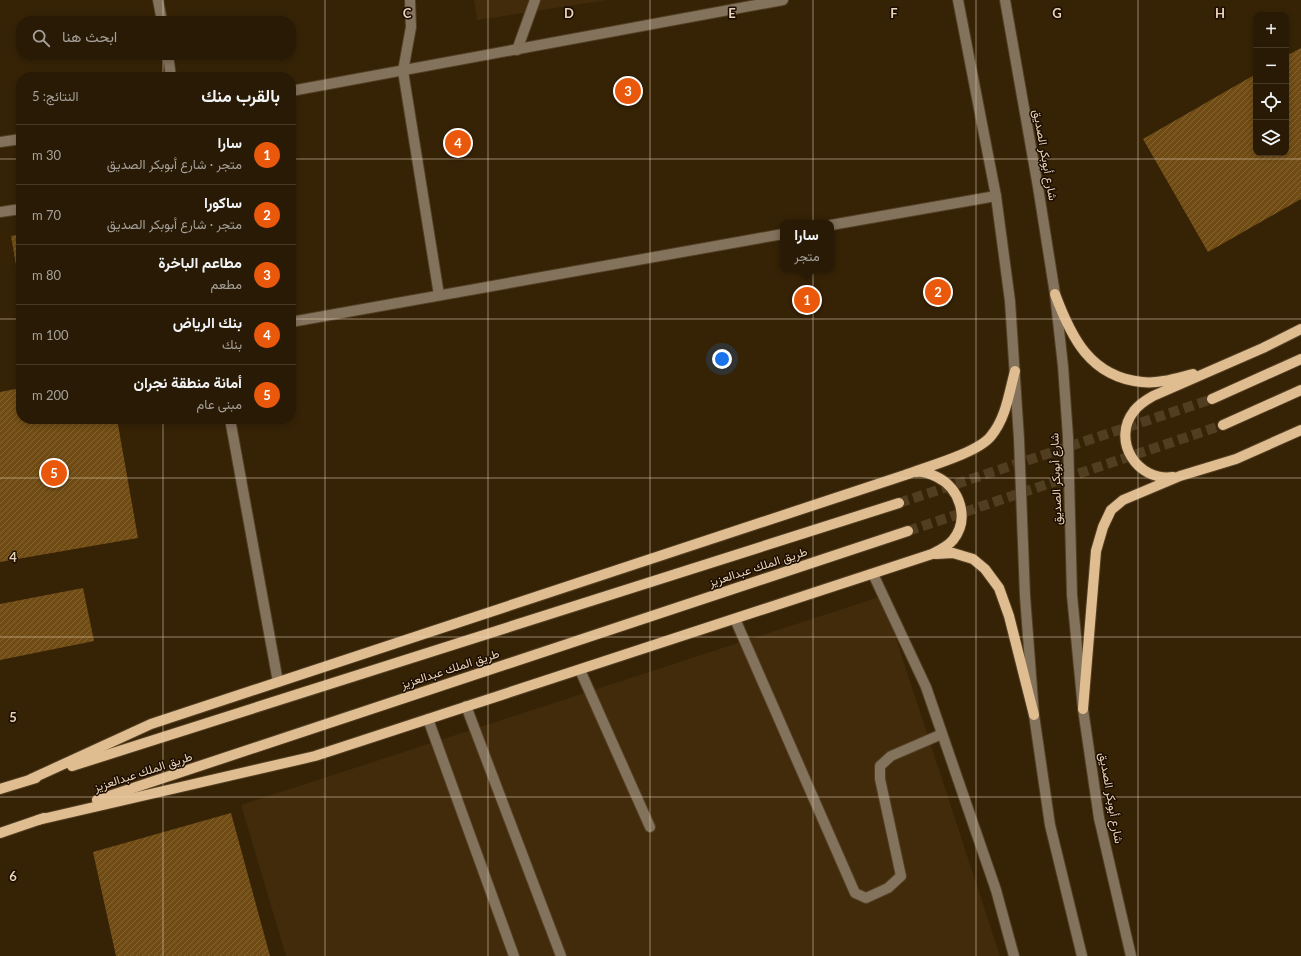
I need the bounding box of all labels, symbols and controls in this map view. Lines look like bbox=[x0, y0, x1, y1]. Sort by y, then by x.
text: C bbox=[403, 5, 412, 21]
text: D bbox=[564, 5, 574, 21]
text: E bbox=[728, 5, 736, 21]
text: F bbox=[890, 5, 898, 21]
text: G bbox=[1052, 5, 1062, 21]
text: H bbox=[1215, 5, 1225, 21]
map controls bbox=[1253, 12, 1289, 156]
button: + bbox=[1253, 12, 1289, 48]
search box bbox=[16, 16, 296, 60]
icon: search bbox=[30, 27, 52, 49]
text: ابحث هنا bbox=[62, 27, 117, 45]
button: − bbox=[1253, 48, 1289, 84]
pin: 3 bbox=[615, 76, 641, 106]
button: locate bbox=[1253, 84, 1289, 120]
text: بالقرب منك bbox=[201, 85, 280, 106]
text: النتائج: 5 bbox=[32, 88, 79, 104]
street label: شارع أبوبكر الصديق bbox=[1028, 108, 1061, 202]
button: layers bbox=[1253, 120, 1289, 156]
pin: 4 bbox=[445, 128, 471, 158]
text: سارا bbox=[218, 133, 242, 151]
text: 30 m bbox=[32, 147, 61, 163]
text: 1 bbox=[263, 147, 271, 163]
text: متجر · شارع أبوبكر الصديق bbox=[107, 156, 242, 172]
text: ساكورا bbox=[204, 193, 242, 211]
text: 70 m bbox=[32, 207, 61, 223]
text: 2 bbox=[263, 207, 271, 223]
text: متجر · شارع أبوبكر الصديق bbox=[107, 216, 242, 232]
popup bbox=[780, 220, 834, 272]
text: سارا bbox=[794, 225, 819, 243]
text: متجر bbox=[794, 248, 820, 264]
text: مطاعم الباخرة bbox=[158, 253, 242, 271]
text: 80 m bbox=[32, 267, 61, 283]
text: 3 bbox=[263, 267, 271, 283]
text: مطعم bbox=[211, 276, 242, 292]
pin: 2 bbox=[925, 277, 951, 307]
pin: 1 bbox=[794, 285, 820, 315]
text: بنك الرياض bbox=[173, 313, 242, 331]
text: 100 m bbox=[32, 327, 69, 343]
text: 4 bbox=[263, 327, 271, 343]
text: بنك bbox=[222, 336, 242, 352]
your location bbox=[712, 349, 732, 369]
text: أمانة منطقة نجران bbox=[134, 373, 242, 391]
text: 200 m bbox=[32, 387, 69, 403]
text: 5 bbox=[263, 387, 271, 403]
text: مبنى عام bbox=[197, 396, 242, 412]
street label: شارع أبوبكر الصديق bbox=[1046, 433, 1067, 525]
pin: 5 bbox=[41, 458, 67, 488]
street label: طريق الملك عبدالعزيز bbox=[706, 543, 810, 591]
text: 4 bbox=[9, 549, 17, 565]
street label: طريق الملك عبدالعزيز bbox=[398, 645, 502, 693]
text: 5 bbox=[9, 709, 17, 725]
street label: طريق الملك عبدالعزيز bbox=[91, 748, 195, 796]
street label: شارع أبوبكر الصديق bbox=[1094, 751, 1127, 845]
text: 6 bbox=[9, 868, 17, 884]

